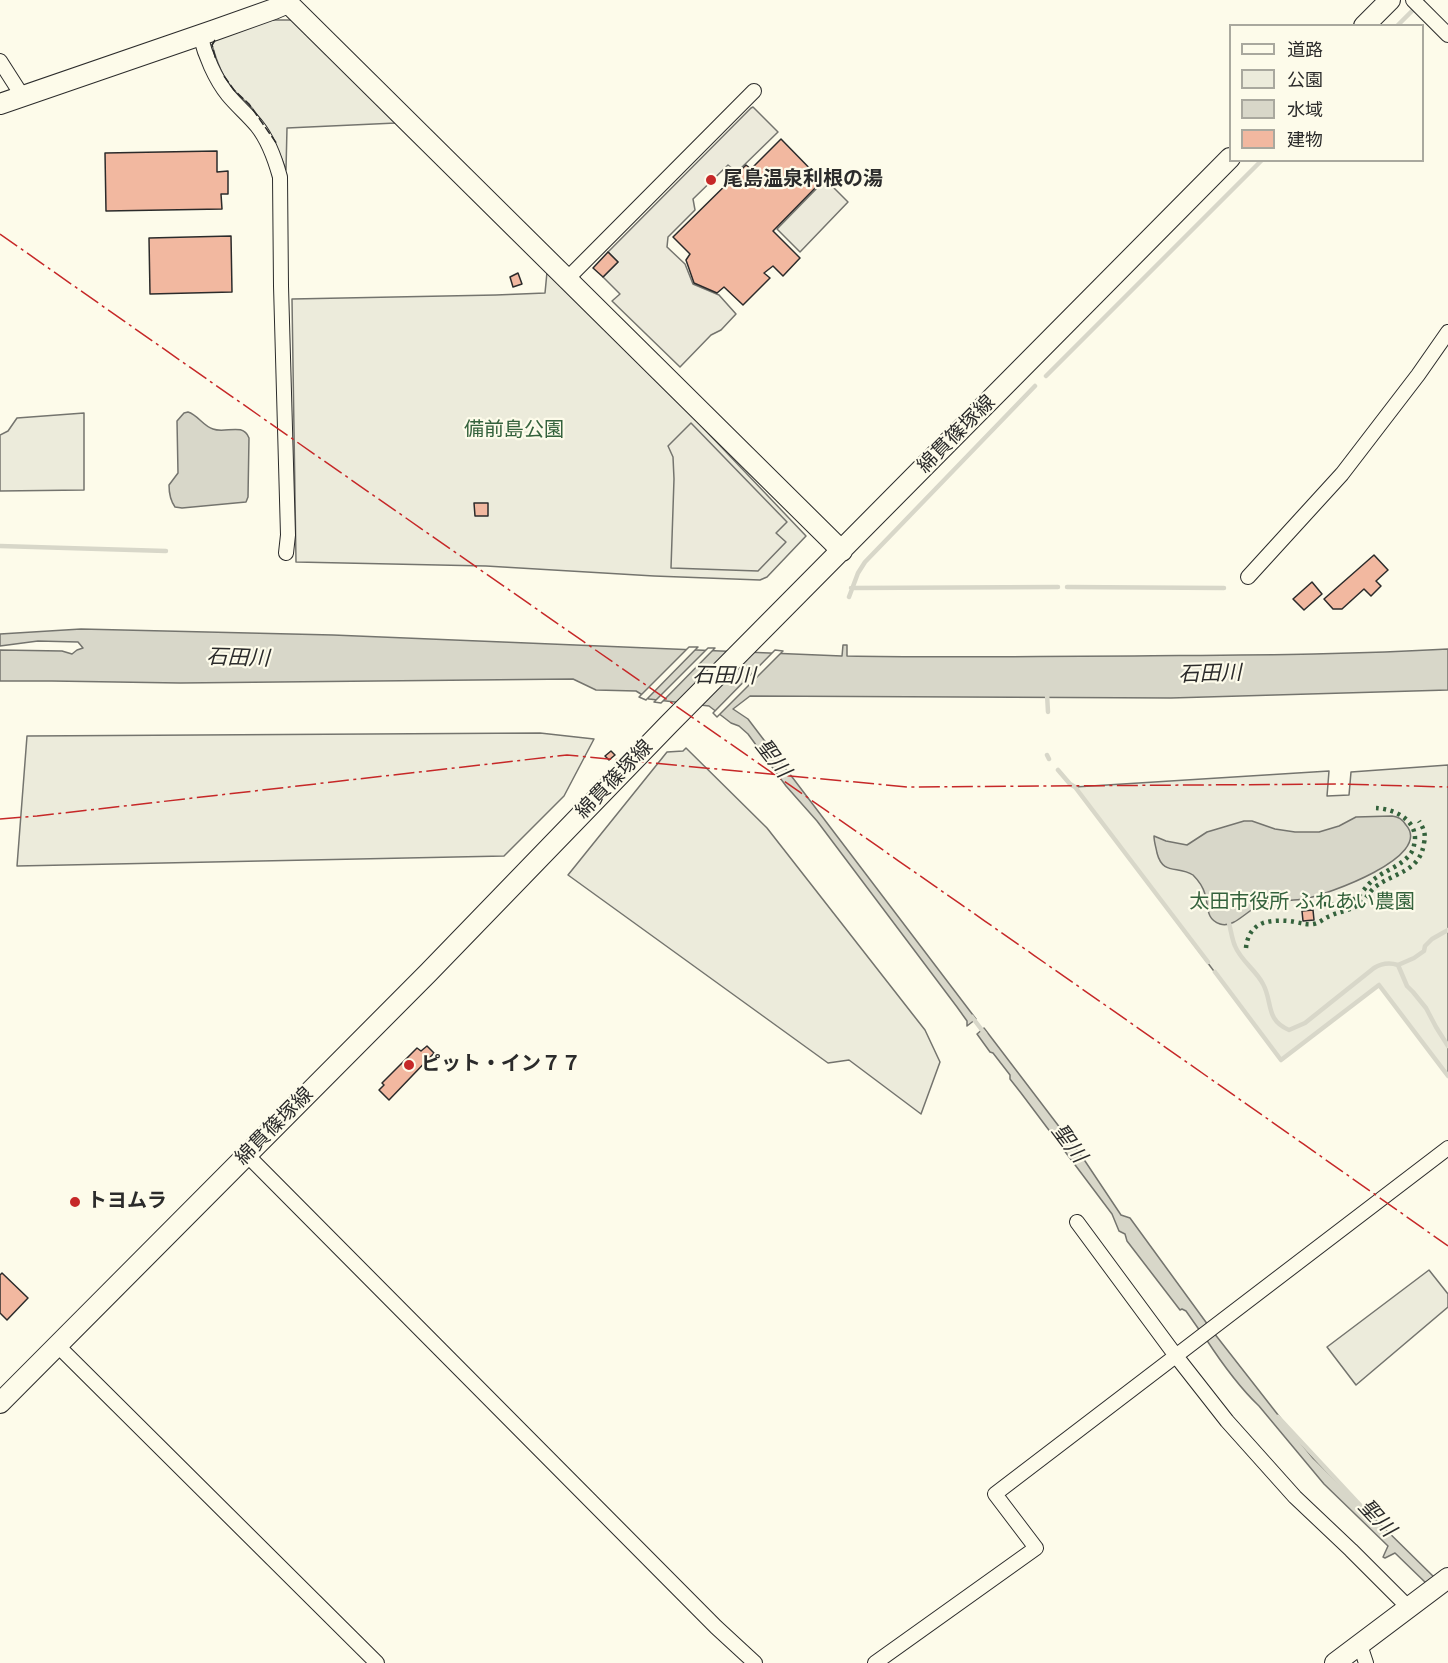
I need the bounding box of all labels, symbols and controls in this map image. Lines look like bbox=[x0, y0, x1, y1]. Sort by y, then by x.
legend bbox=[1229, 24, 1424, 162]
text: 道路 bbox=[1287, 37, 1323, 62]
text: 公園 bbox=[1287, 67, 1323, 92]
text: 水域 bbox=[1287, 97, 1323, 122]
text: 建物 bbox=[1287, 127, 1323, 152]
place label: 尾島温泉利根の湯 bbox=[723, 168, 883, 192]
marker: 尾島温泉利根の湯 bbox=[704, 173, 718, 187]
street label: 綿貫篠塚線 bbox=[913, 391, 1001, 479]
park label: 備前島公園 bbox=[464, 419, 564, 443]
water label: 石田川 bbox=[206, 645, 270, 673]
water label: 石田川 bbox=[1178, 661, 1242, 689]
water label: 石田川 bbox=[692, 664, 756, 690]
water label: 聖川 bbox=[749, 735, 795, 783]
street label: 綿貫篠塚線 bbox=[572, 736, 658, 824]
park label: 太田市役所 ふれあい農園 bbox=[1189, 891, 1415, 915]
place label: ピット・イン７７ bbox=[421, 1053, 581, 1077]
marker: ピット・イン７７ bbox=[402, 1058, 416, 1072]
street label: 綿貫篠塚線 bbox=[231, 1083, 319, 1171]
water label: 聖川 bbox=[1045, 1120, 1091, 1168]
place label: トヨムラ bbox=[87, 1190, 167, 1214]
marker: トヨムラ bbox=[68, 1195, 82, 1209]
water label: 聖川 bbox=[1352, 1495, 1400, 1543]

